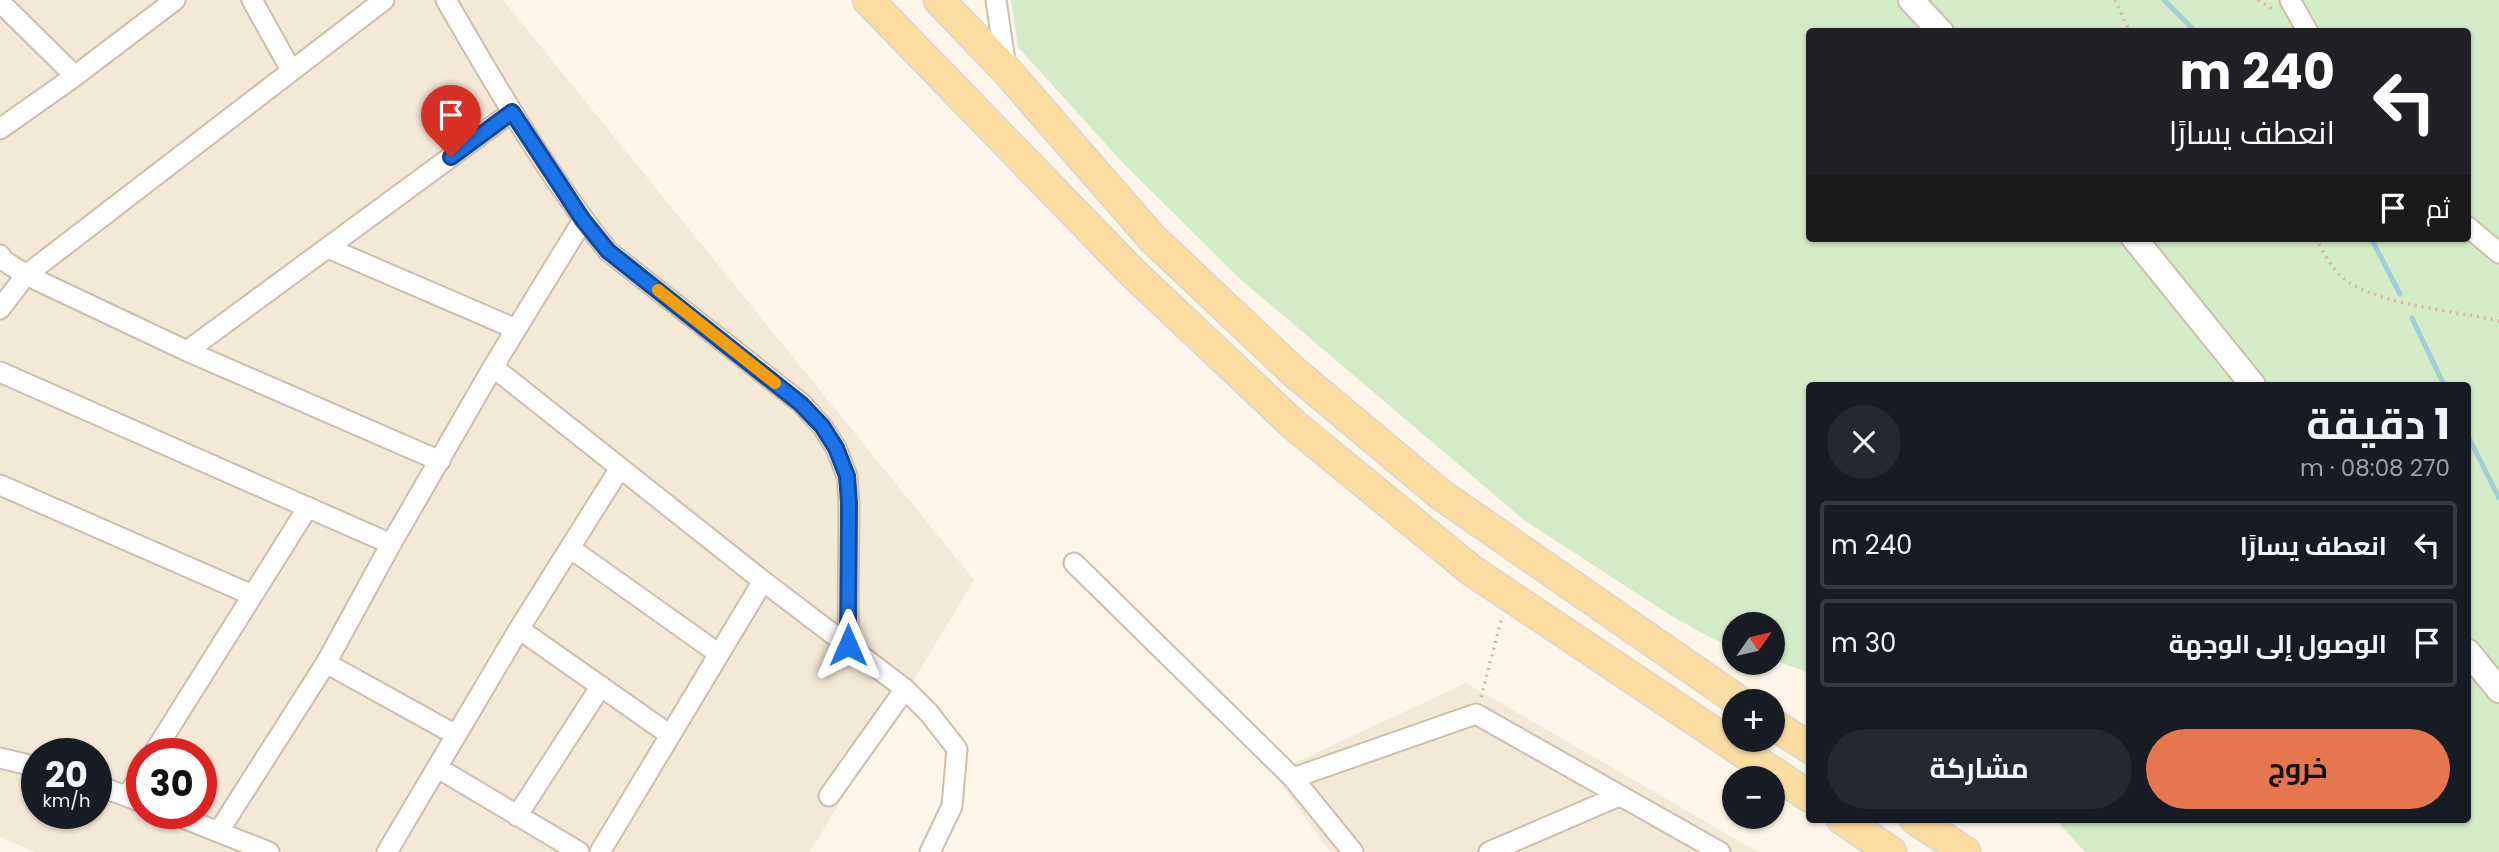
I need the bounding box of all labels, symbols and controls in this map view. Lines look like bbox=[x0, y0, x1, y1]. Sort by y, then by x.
text: 240 m bbox=[2180, 38, 2335, 106]
icon: left bbox=[2359, 56, 2450, 147]
pin bbox=[421, 85, 481, 157]
icon: arrive bbox=[432, 96, 470, 134]
text: انعطف يسارًا bbox=[2169, 110, 2335, 155]
icon: arrive bbox=[2374, 189, 2412, 227]
text: ثم bbox=[2426, 191, 2450, 227]
text: 1 دقيقة bbox=[2307, 395, 2450, 454]
button: close bbox=[1827, 405, 1901, 479]
text: 270 m · 08:08 bbox=[2300, 452, 2450, 484]
icon: left bbox=[2408, 526, 2446, 564]
text: 240 m bbox=[1831, 527, 1912, 563]
text: انعطف يسارًا bbox=[2240, 528, 2387, 564]
position arrow bbox=[811, 608, 885, 682]
north arrow bbox=[1722, 612, 1785, 676]
map controls bbox=[1722, 612, 1785, 829]
icon: arrive bbox=[2408, 624, 2446, 662]
text: 30 m bbox=[1831, 625, 1896, 661]
text: الوصول إلى الوجهة bbox=[2169, 626, 2387, 662]
button: + bbox=[1722, 689, 1785, 752]
button: مشاركة bbox=[1827, 729, 2132, 809]
button: خروج bbox=[2146, 729, 2450, 809]
speed limit sign: 30 bbox=[126, 738, 217, 829]
text: 20 bbox=[45, 750, 88, 799]
button: − bbox=[1722, 766, 1785, 829]
text: km/h bbox=[43, 788, 90, 813]

